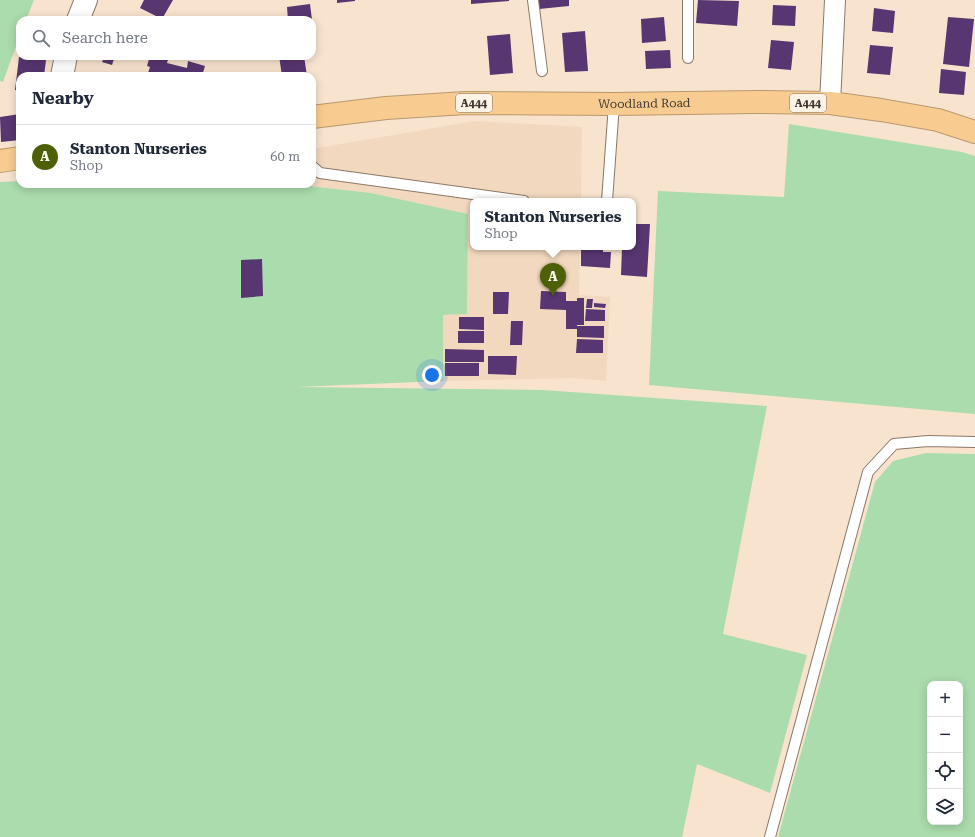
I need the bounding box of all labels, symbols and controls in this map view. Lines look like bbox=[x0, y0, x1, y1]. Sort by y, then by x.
search box bbox=[16, 16, 316, 60]
icon: search bbox=[30, 27, 52, 49]
text: Search here bbox=[62, 29, 148, 47]
text: Nearby bbox=[32, 88, 94, 108]
road number: A444 bbox=[456, 94, 492, 112]
road number: A444 bbox=[790, 94, 826, 112]
street label: Woodland Road bbox=[598, 96, 691, 111]
text: Stanton Nurseries bbox=[70, 140, 207, 158]
text: A bbox=[40, 149, 50, 164]
text: 60 m bbox=[270, 149, 300, 164]
text: Shop bbox=[70, 158, 103, 173]
popup bbox=[470, 198, 636, 250]
text: Stanton Nurseries bbox=[485, 208, 621, 226]
text: Shop bbox=[485, 226, 518, 241]
pin: A bbox=[540, 263, 566, 296]
your location bbox=[422, 365, 442, 385]
map controls bbox=[927, 681, 963, 825]
button: + bbox=[927, 681, 963, 717]
button: − bbox=[927, 717, 963, 753]
button: locate bbox=[927, 753, 963, 789]
button: layers bbox=[927, 789, 963, 825]

